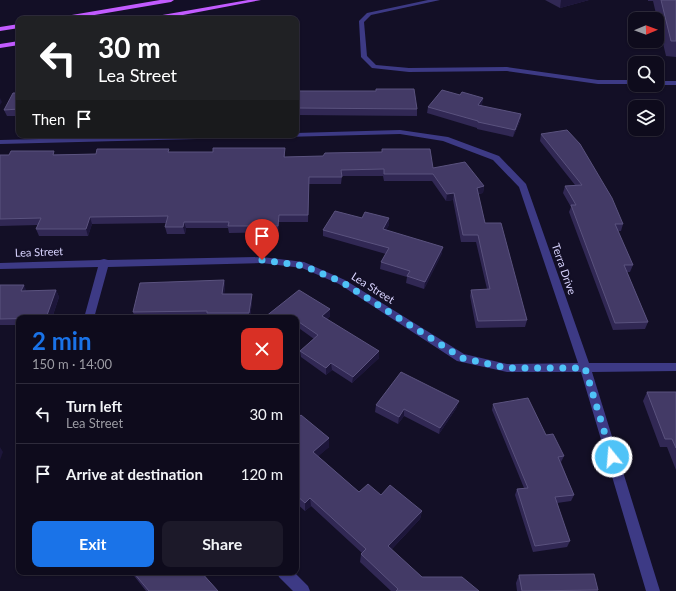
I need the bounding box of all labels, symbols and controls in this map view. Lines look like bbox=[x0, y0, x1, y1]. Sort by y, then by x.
north arrow bbox=[628, 12, 664, 48]
map controls bbox=[628, 12, 664, 136]
text: 30 m bbox=[98, 30, 161, 64]
icon: left bbox=[32, 32, 84, 84]
button: search bbox=[628, 56, 664, 92]
text: Lea Street bbox=[98, 64, 177, 86]
button: layers bbox=[628, 100, 664, 136]
icon: arrive bbox=[73, 108, 95, 130]
text: Then bbox=[32, 110, 65, 128]
pin bbox=[245, 219, 279, 260]
icon: arrive bbox=[251, 225, 273, 247]
street label: Terra Drive bbox=[550, 241, 579, 296]
street label: Lea Street bbox=[15, 244, 63, 259]
street label: Lea Street bbox=[349, 269, 397, 306]
text: 2 min bbox=[32, 326, 92, 355]
button: close bbox=[241, 328, 283, 370]
text: 150 m · 14:00 bbox=[32, 356, 112, 372]
text: Turn left bbox=[66, 397, 122, 415]
icon: left bbox=[32, 403, 54, 425]
text: 30 m bbox=[249, 405, 283, 423]
text: Lea Street bbox=[66, 415, 123, 431]
position arrow bbox=[591, 436, 633, 478]
icon: arrive bbox=[32, 463, 54, 485]
text: Arrive at destination bbox=[66, 465, 203, 483]
text: 120 m bbox=[241, 465, 283, 483]
button: Exit bbox=[32, 521, 154, 567]
button: Share bbox=[162, 521, 283, 567]

